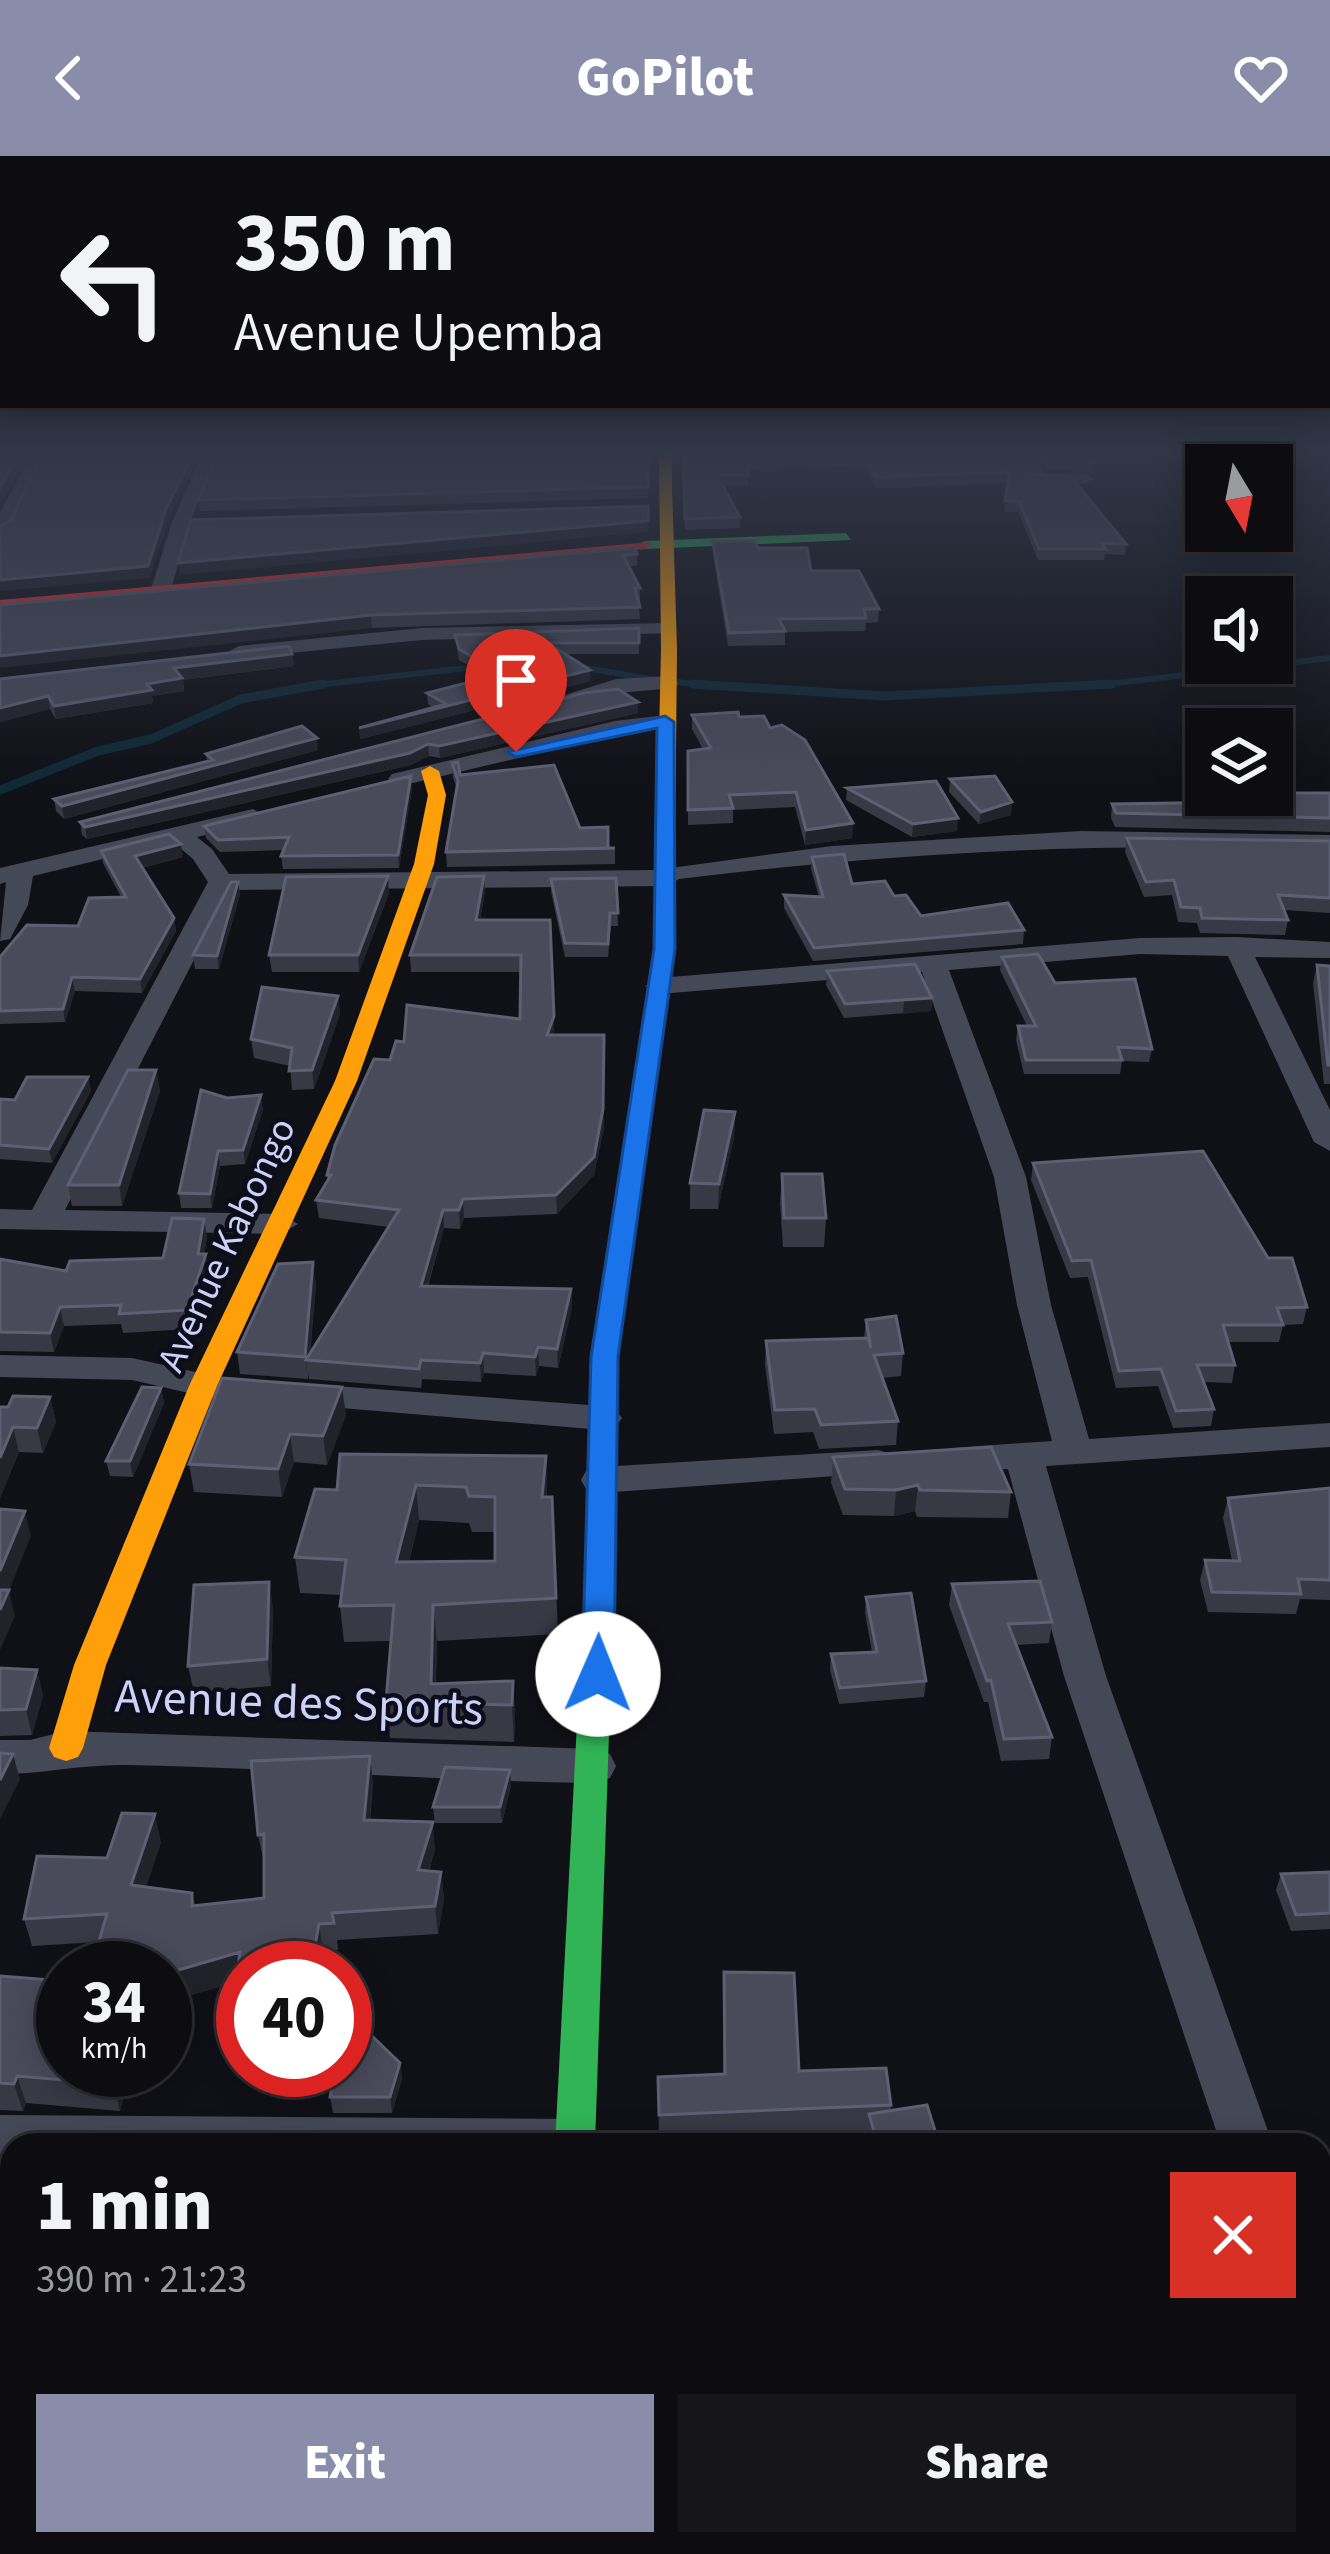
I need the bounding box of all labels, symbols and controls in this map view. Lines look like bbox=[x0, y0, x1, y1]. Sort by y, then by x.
text: GoPilot bbox=[576, 40, 754, 117]
icon: back bbox=[36, 45, 102, 111]
icon: heart bbox=[1228, 45, 1294, 111]
text: 350 m bbox=[234, 184, 456, 304]
icon: left bbox=[36, 204, 192, 360]
text: Avenue Upemba bbox=[234, 295, 604, 372]
north arrow bbox=[1185, 444, 1293, 552]
map controls bbox=[1185, 444, 1293, 816]
button: sound bbox=[1185, 576, 1293, 684]
pin bbox=[465, 629, 567, 752]
icon: arrive bbox=[483, 647, 549, 713]
button: layers bbox=[1185, 708, 1293, 816]
street label: Avenue Kabongo bbox=[144, 1109, 310, 1381]
position arrow bbox=[535, 1611, 661, 1737]
street label: Avenue des Sports bbox=[114, 1663, 484, 1743]
speed limit sign: 40 bbox=[216, 1941, 372, 2097]
text: 34 bbox=[82, 1961, 146, 2046]
text: km/h bbox=[81, 2027, 147, 2070]
text: 1 min bbox=[36, 2155, 213, 2258]
button: close bbox=[1170, 2172, 1296, 2298]
text: 390 m · 21:23 bbox=[36, 2252, 247, 2308]
button: Exit bbox=[36, 2394, 654, 2532]
button: Share bbox=[678, 2394, 1296, 2532]

